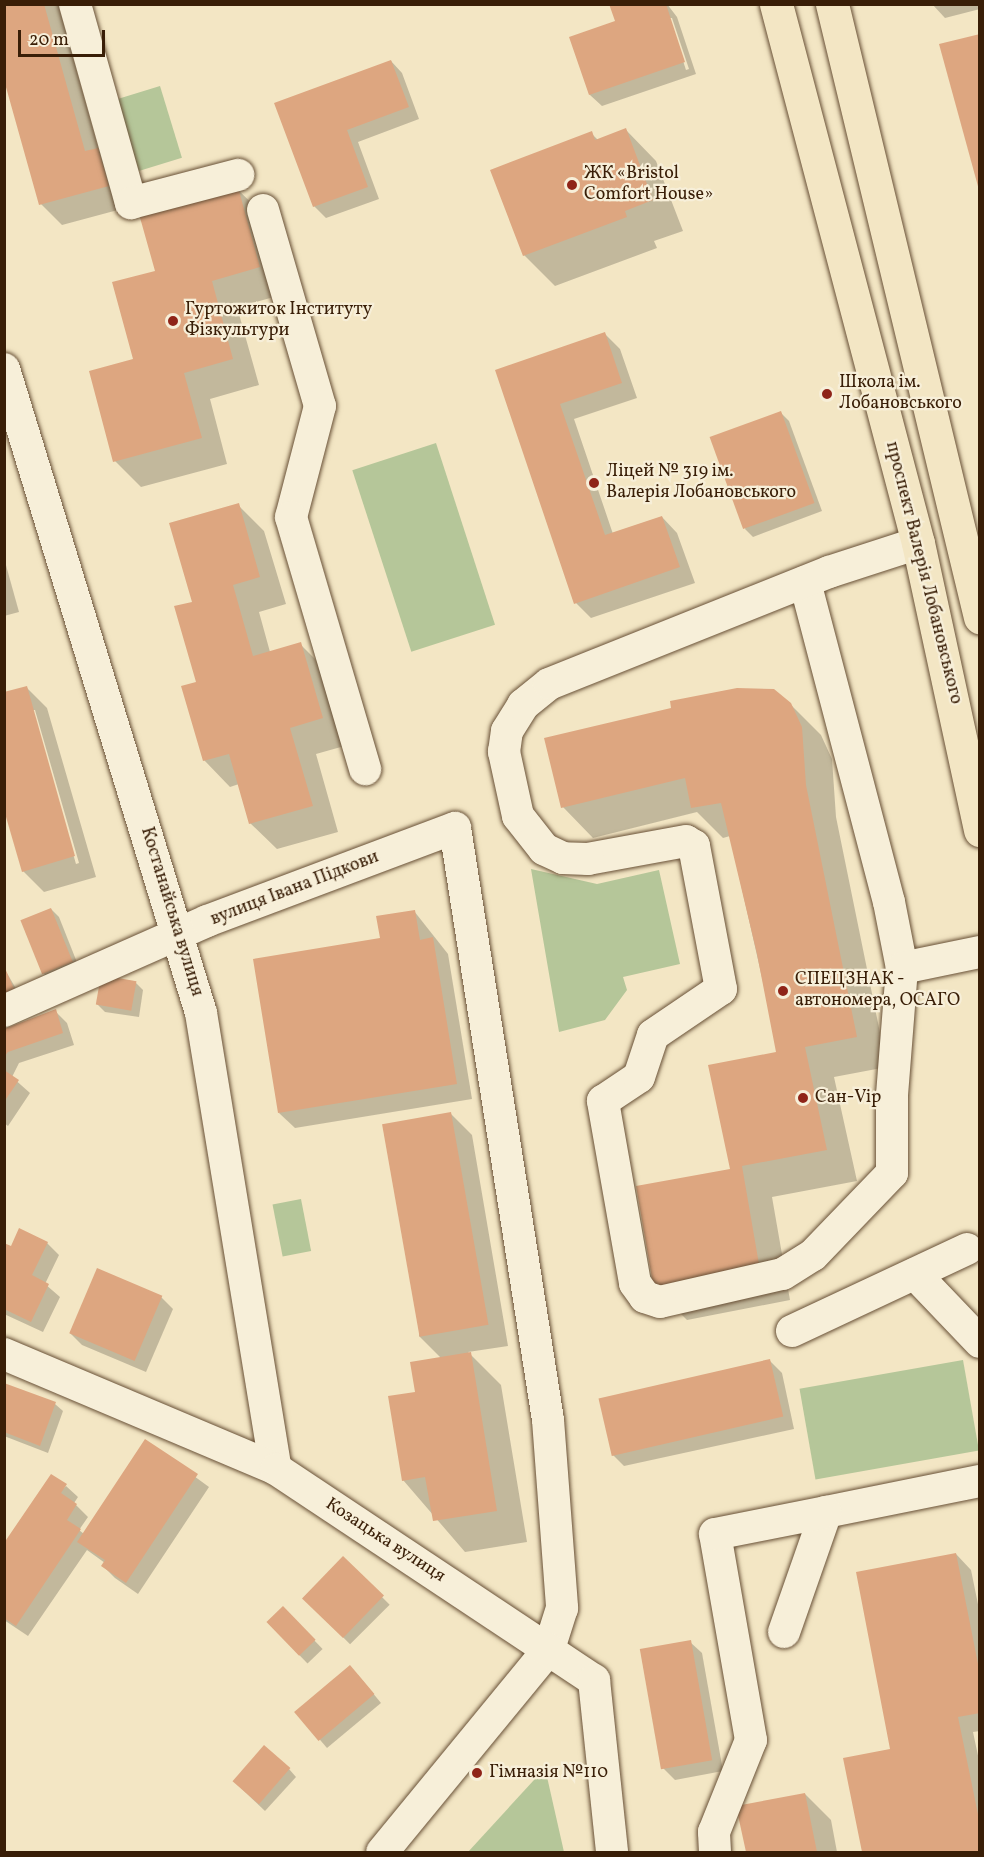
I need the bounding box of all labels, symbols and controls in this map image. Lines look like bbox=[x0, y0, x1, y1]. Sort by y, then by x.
scale bar bbox=[21, 18, 108, 56]
text: 20 m bbox=[29, 28, 69, 53]
place label: ЖК «Bristol Comfort House» bbox=[584, 164, 713, 207]
marker: ЖК «Bristol Comfort House» bbox=[565, 178, 579, 192]
place label: Гуртожиток Інституту Фізкультури bbox=[185, 300, 372, 342]
marker: Гуртожиток Інституту Фізкультури bbox=[166, 314, 180, 328]
place label: Школа ім. Лобановського bbox=[839, 373, 962, 416]
marker: Школа ім. Лобановського bbox=[820, 387, 834, 401]
street label: проспект Валерія Лобановського bbox=[880, 440, 966, 706]
place label: Ліцей № 319 ім. Валерія Лобановського bbox=[606, 462, 796, 504]
marker: Ліцей № 319 ім. Валерія Лобановського bbox=[587, 476, 601, 490]
street label: Костанайська вулиця bbox=[135, 825, 207, 999]
street label: вулиця Івана Підкови bbox=[208, 847, 382, 931]
place label: СПЕЦЗНАК - автономера, ОСАГО bbox=[795, 970, 960, 1012]
marker: СПЕЦЗНАК - автономера, ОСАГО bbox=[776, 984, 790, 998]
place label: Сан-Vip bbox=[815, 1087, 881, 1109]
marker: Сан-Vip bbox=[796, 1091, 810, 1105]
street label: Козацька вулиця bbox=[321, 1494, 449, 1588]
place label: Гімназія №110 bbox=[489, 1762, 608, 1784]
marker: Гімназія №110 bbox=[470, 1766, 484, 1780]

